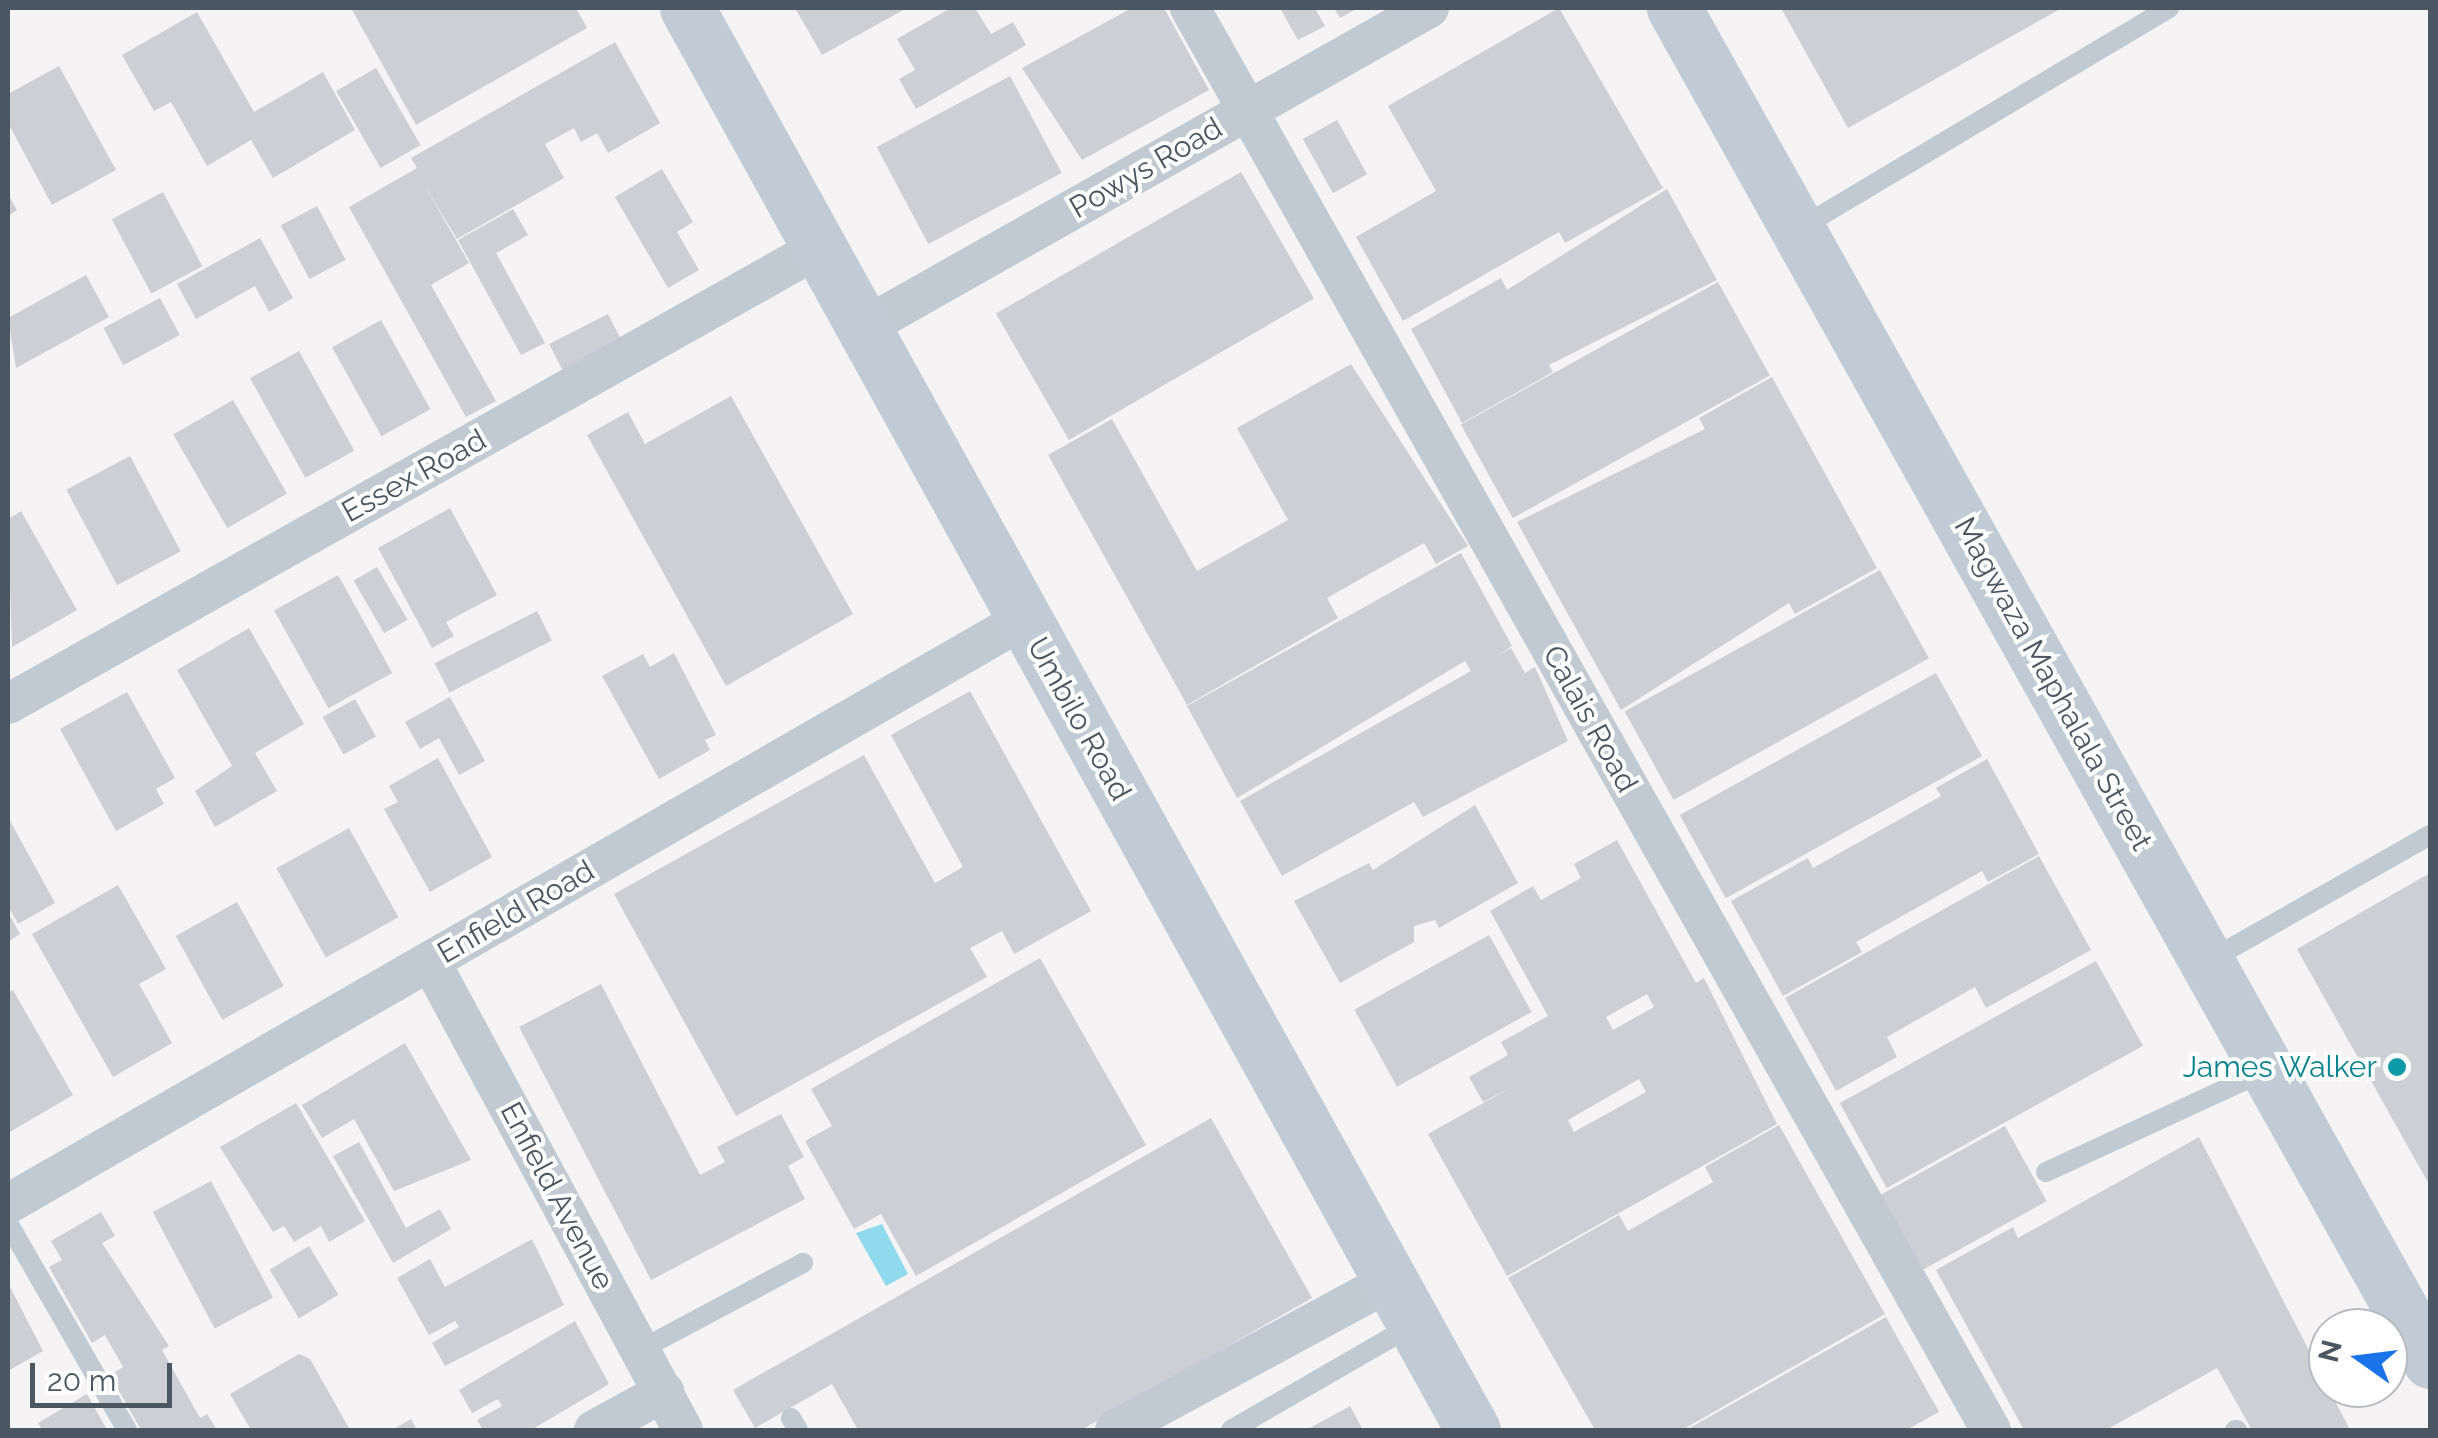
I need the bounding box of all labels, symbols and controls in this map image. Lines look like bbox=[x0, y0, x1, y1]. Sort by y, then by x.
street label: Powys Road bbox=[1063, 110, 1229, 226]
street label: Essex Road bbox=[336, 422, 492, 530]
street label: Magwaza Maphalala Street bbox=[1946, 511, 2160, 857]
street label: Umbilo Road bbox=[1019, 631, 1139, 807]
street label: Calais Road bbox=[1535, 639, 1645, 799]
street label: Enfield Road bbox=[431, 853, 601, 971]
place label: James Walker bbox=[2182, 1049, 2377, 1085]
marker: James Walker bbox=[2386, 1056, 2408, 1078]
street label: Enfield Avenue bbox=[492, 1096, 622, 1296]
north arrow bbox=[2308, 1308, 2408, 1408]
text: N bbox=[2312, 1337, 2349, 1365]
scale bar bbox=[35, 1343, 178, 1405]
text: 20 m bbox=[47, 1363, 116, 1398]

